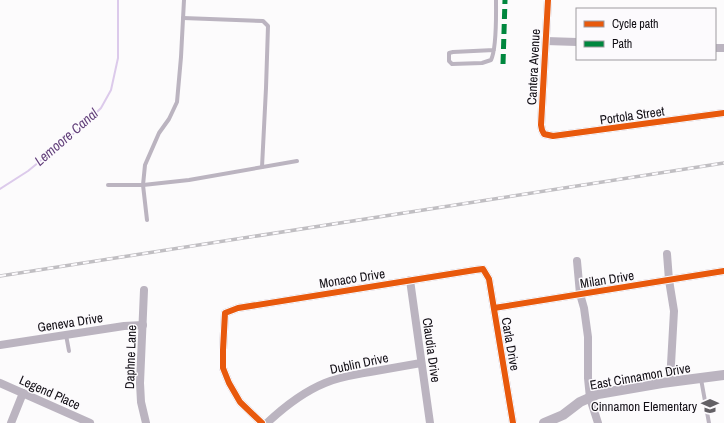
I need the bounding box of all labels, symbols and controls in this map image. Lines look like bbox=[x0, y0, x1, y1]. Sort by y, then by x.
legend bbox=[576, 8, 716, 60]
text: Cycle path bbox=[612, 16, 659, 32]
street label: Cantera Avenue bbox=[523, 28, 544, 106]
text: Path bbox=[612, 36, 632, 52]
street label: Portola Street bbox=[599, 103, 666, 128]
water label: Lemoore Canal bbox=[30, 104, 102, 170]
street label: Monaco Drive bbox=[318, 265, 386, 292]
street label: Milan Drive bbox=[579, 267, 635, 292]
street label: Geneva Drive bbox=[36, 309, 104, 336]
street label: Carla Drive bbox=[497, 316, 524, 372]
street label: Claudia Drive bbox=[419, 317, 444, 384]
street label: Daphne Lane bbox=[121, 325, 140, 389]
street label: Dublin Drive bbox=[328, 349, 390, 378]
street label: East Cinnamon Drive bbox=[588, 359, 692, 394]
street label: Legend Place bbox=[17, 371, 83, 414]
school or university icon: Cinnamon Elementary bbox=[700, 396, 720, 416]
place label: Cinnamon Elementary bbox=[591, 398, 698, 415]

